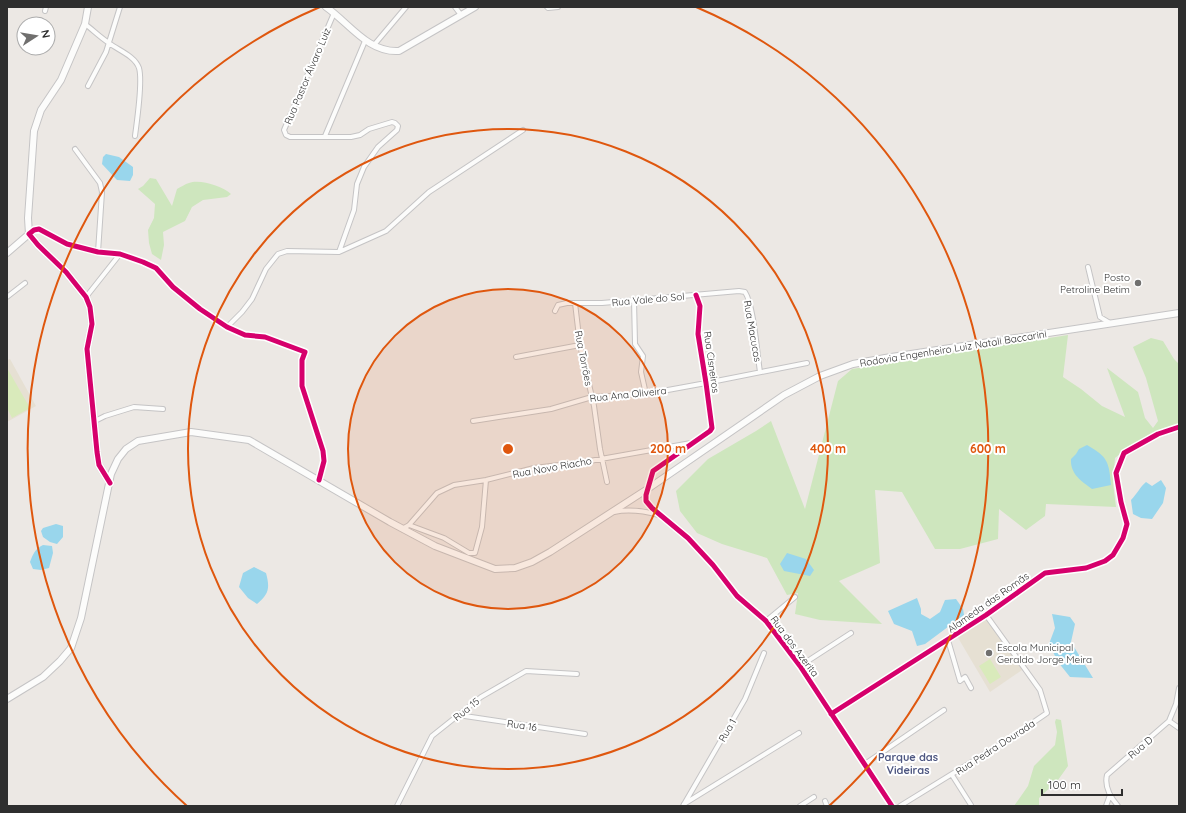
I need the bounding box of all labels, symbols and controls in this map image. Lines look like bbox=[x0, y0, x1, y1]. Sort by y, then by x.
north arrow bbox=[16, 16, 56, 56]
street label: Rua Pastor Álvaro Luiz bbox=[281, 26, 334, 127]
text: N bbox=[38, 29, 53, 39]
place label: Posto Petroline Betim bbox=[1060, 271, 1130, 296]
marker: Posto Petroline Betim bbox=[1133, 278, 1143, 288]
street label: Rua Vale do Sol bbox=[611, 290, 685, 309]
street label: Rua Macucos bbox=[741, 299, 764, 363]
street label: Rodovia Engenheiro Luiz Natali Baccarini bbox=[859, 327, 1048, 370]
street label: Rua Torrões bbox=[572, 329, 595, 387]
street label: Rua Cisneiros bbox=[701, 330, 722, 394]
street label: Rua Ana Oliveira bbox=[589, 384, 667, 405]
text: 200 m bbox=[650, 441, 686, 456]
text: 400 m bbox=[810, 441, 846, 456]
text: 600 m bbox=[970, 441, 1006, 456]
centre of rings bbox=[501, 442, 515, 456]
street label: Rua Novo Riacho bbox=[511, 454, 593, 481]
street label: Alameda das Romãs bbox=[945, 569, 1032, 635]
street label: Rua dos Azerita bbox=[767, 613, 822, 679]
place label: Escola Municipal Geraldo Jorge Meira bbox=[997, 641, 1092, 666]
marker: Escola Municipal Geraldo Jorge Meira bbox=[984, 648, 994, 658]
street label: Rua 15 bbox=[450, 695, 482, 724]
street label: Rua 1 bbox=[716, 716, 739, 744]
street label: Rua 16 bbox=[506, 717, 538, 734]
street label: Rua Pedra Dourada bbox=[953, 717, 1037, 778]
street label: Rua D bbox=[1125, 733, 1155, 761]
district label: Parque das Videiras bbox=[878, 750, 938, 777]
scale bar bbox=[1042, 771, 1122, 797]
text: 100 m bbox=[1048, 777, 1081, 792]

